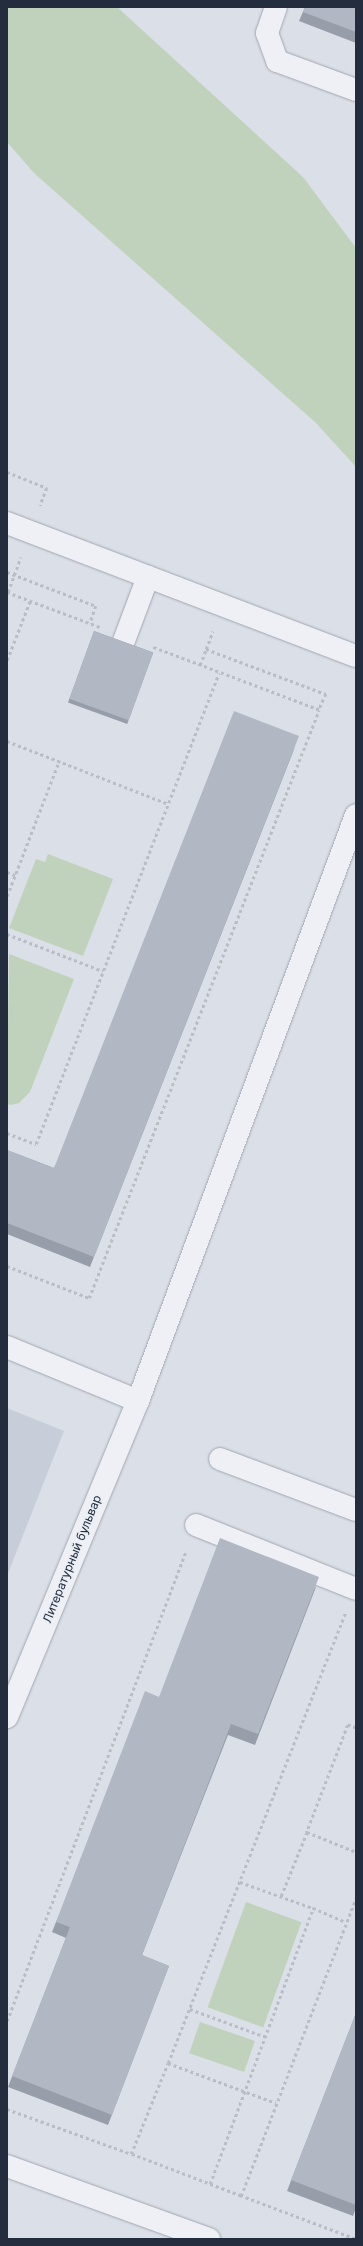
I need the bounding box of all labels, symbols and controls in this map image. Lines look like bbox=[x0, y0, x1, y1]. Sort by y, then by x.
street label: Литературный бульвар bbox=[40, 1493, 104, 1625]

